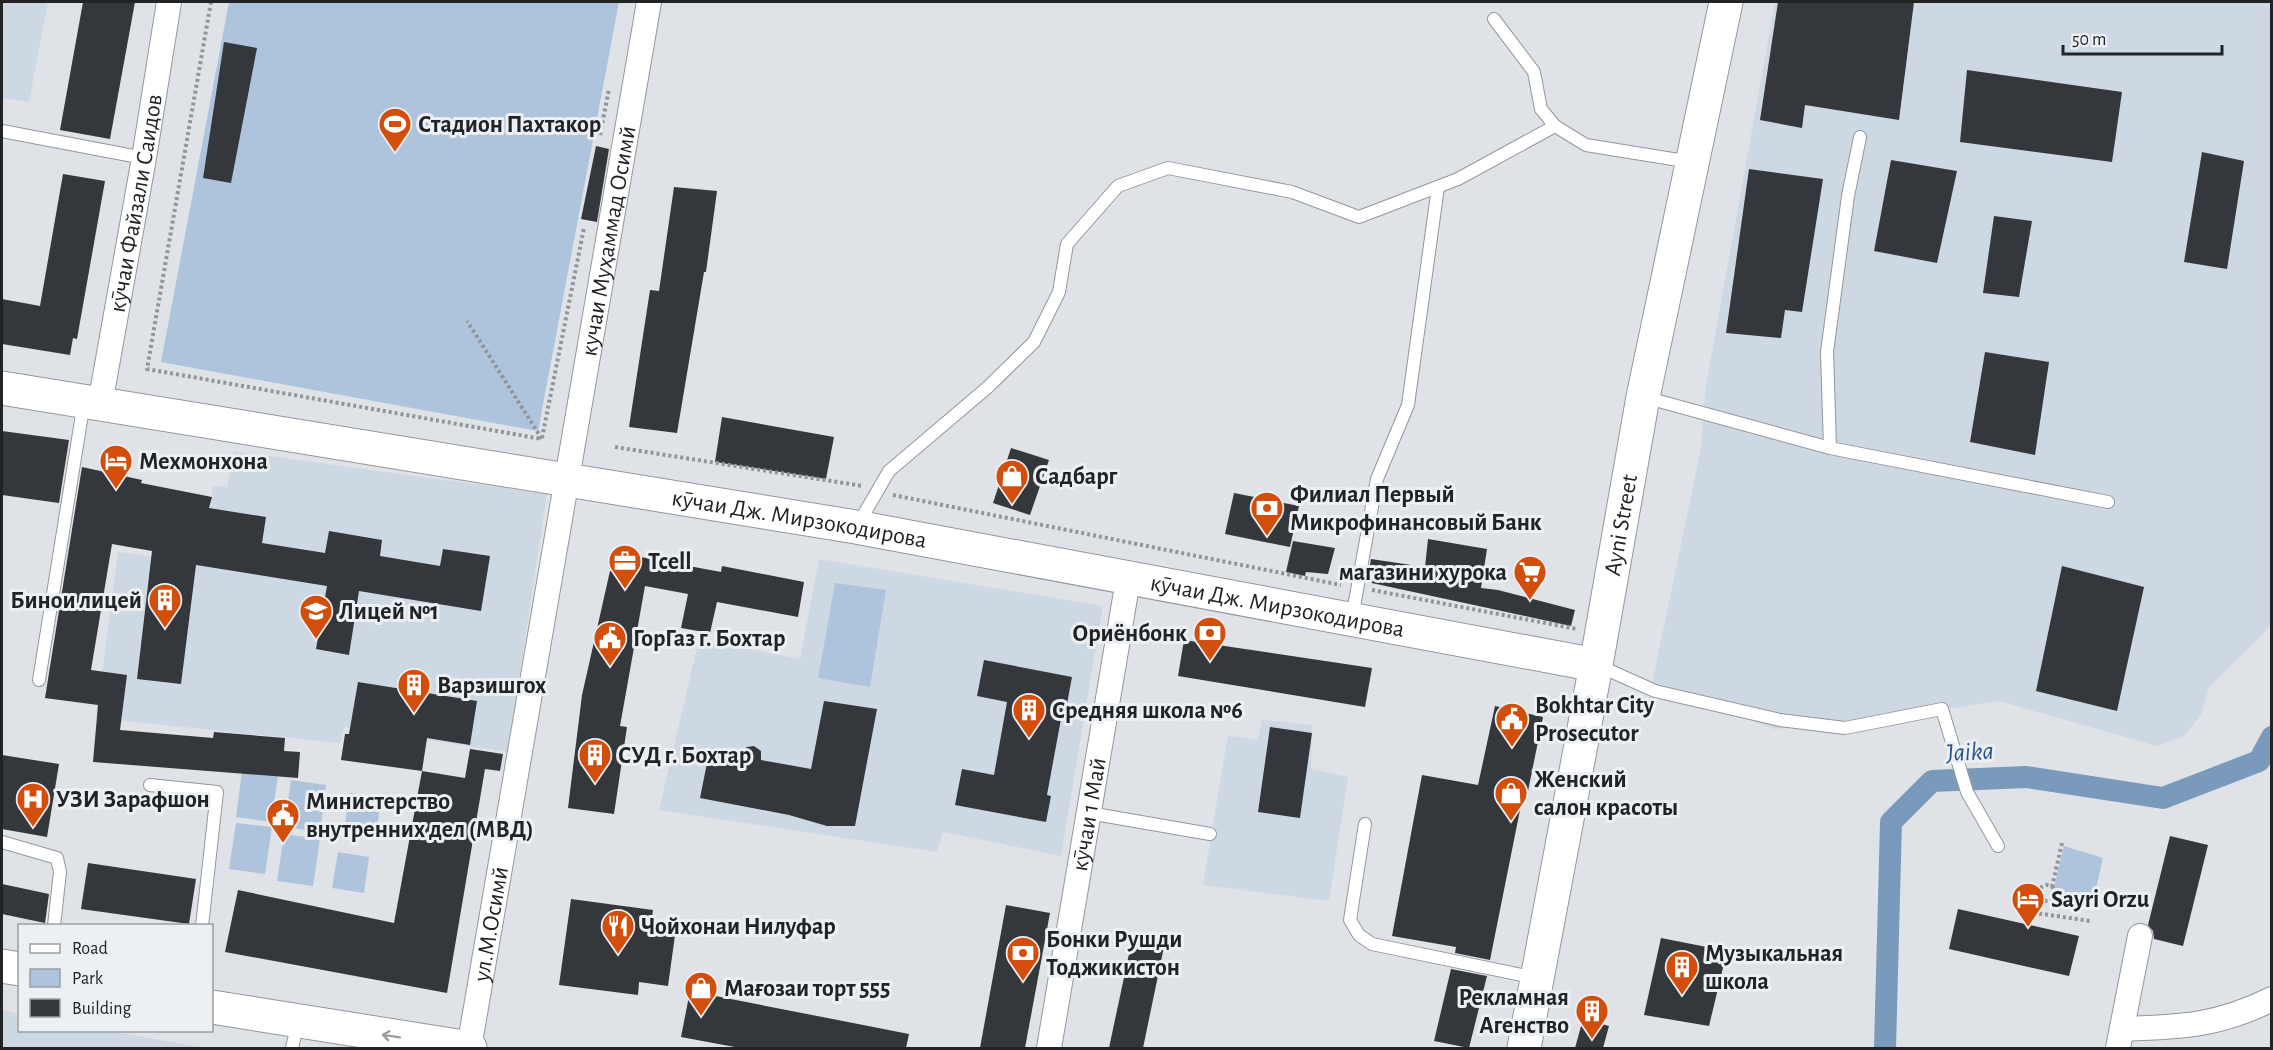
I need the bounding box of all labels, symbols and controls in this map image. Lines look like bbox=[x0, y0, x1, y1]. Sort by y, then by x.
scale bar bbox=[2063, 18, 2222, 56]
text: 50 m bbox=[2072, 31, 2106, 49]
street label: кӯчаи Файзали Саидов bbox=[106, 92, 167, 314]
sports icon: Стадион Пахтакор bbox=[377, 106, 413, 153]
place label: Стадион Пахтакор bbox=[418, 113, 601, 137]
street label: кучаи Муҳаммад Осимй bbox=[577, 124, 640, 358]
hotel icon: Мехмонхона bbox=[98, 443, 134, 490]
place label: Мехмонхона bbox=[139, 450, 268, 474]
shop icon: Садбарг bbox=[994, 458, 1030, 505]
place label: Садбарг bbox=[1035, 465, 1118, 489]
street label: Ayni Street bbox=[1601, 472, 1642, 578]
place label: Филиал Первый Микрофинансовый Банк bbox=[1290, 483, 1542, 535]
street label: кӯчаи Дж. Мирзокодирова bbox=[670, 486, 929, 553]
bank icon: Филиал Первый Микрофинансовый Банк bbox=[1249, 490, 1285, 537]
office icon: Tcell bbox=[607, 543, 643, 590]
place label: Tcell bbox=[648, 550, 692, 574]
supermarket icon: магазини хурока bbox=[1512, 554, 1548, 601]
place label: магазини хурока bbox=[1339, 561, 1507, 585]
street label: кӯчаи Дж. Мирзокодирова bbox=[1148, 571, 1406, 642]
building icon: Бинои лицей bbox=[147, 582, 183, 629]
place label: Бинои лицей bbox=[10, 589, 142, 613]
school or university icon: Лицей №1 bbox=[298, 593, 334, 640]
place label: Лицей №1 bbox=[339, 600, 439, 624]
bank icon: Ориёнбонк bbox=[1192, 615, 1228, 662]
public building icon: ГорГаз г. Бохтар bbox=[592, 620, 628, 667]
place label: Ориёнбонк bbox=[1072, 622, 1187, 646]
place label: ГорГаз г. Бохтар bbox=[633, 627, 785, 651]
building icon: Варзишгох bbox=[396, 667, 432, 714]
place label: Варзишгох bbox=[437, 674, 546, 698]
building icon: Средняя школа №6 bbox=[1011, 692, 1047, 739]
place label: Bokhtar City Prosecutor bbox=[1535, 694, 1655, 746]
place label: Средняя школа №6 bbox=[1052, 699, 1243, 723]
public building icon: Bokhtar City Prosecutor bbox=[1494, 701, 1530, 748]
building icon: СУД г. Бохтар bbox=[577, 737, 613, 784]
water label: Jaika bbox=[1945, 738, 1994, 766]
place label: СУД г. Бохтар bbox=[618, 744, 751, 768]
street label: кӯчаи 1 Май bbox=[1068, 756, 1111, 873]
place label: Женский салон красоты bbox=[1534, 768, 1678, 820]
shop icon: Женский салон красоты bbox=[1493, 775, 1529, 822]
hospital icon: УЗИ Зарафшон bbox=[15, 781, 51, 828]
place label: УЗИ Зарафшон bbox=[56, 788, 210, 812]
place label: Министерство внутренних дел (МВД) bbox=[306, 790, 534, 842]
public building icon: Министерство внутренних дел (МВД) bbox=[265, 797, 301, 844]
street label: ул.М.Осимй bbox=[470, 865, 513, 984]
hotel icon: Sayri Orzu bbox=[2010, 881, 2046, 928]
place label: Sayri Orzu bbox=[2051, 888, 2150, 912]
restaurant icon: Чойхонаи Нилуфар bbox=[600, 908, 636, 955]
place label: Чойхонаи Нилуфар bbox=[641, 915, 836, 939]
legend bbox=[18, 924, 213, 1032]
place label: Бонки Рушди Тоджикистон bbox=[1046, 928, 1182, 980]
bank icon: Бонки Рушди Тоджикистон bbox=[1005, 935, 1041, 982]
text: Road bbox=[72, 940, 108, 958]
place label: Музыкальная школа bbox=[1705, 942, 1843, 994]
building icon: Музыкальная школа bbox=[1664, 949, 1700, 996]
text: Park bbox=[72, 970, 104, 988]
shop icon: Мағозаи торт 555 bbox=[683, 970, 719, 1017]
place label: Мағозаи торт 555 bbox=[724, 977, 890, 1001]
place label: Рекламная Агенство bbox=[1459, 986, 1569, 1038]
building icon: Рекламная Агенство bbox=[1574, 993, 1610, 1040]
text: Building bbox=[72, 1000, 132, 1018]
one-way arrow bbox=[381, 1030, 401, 1041]

